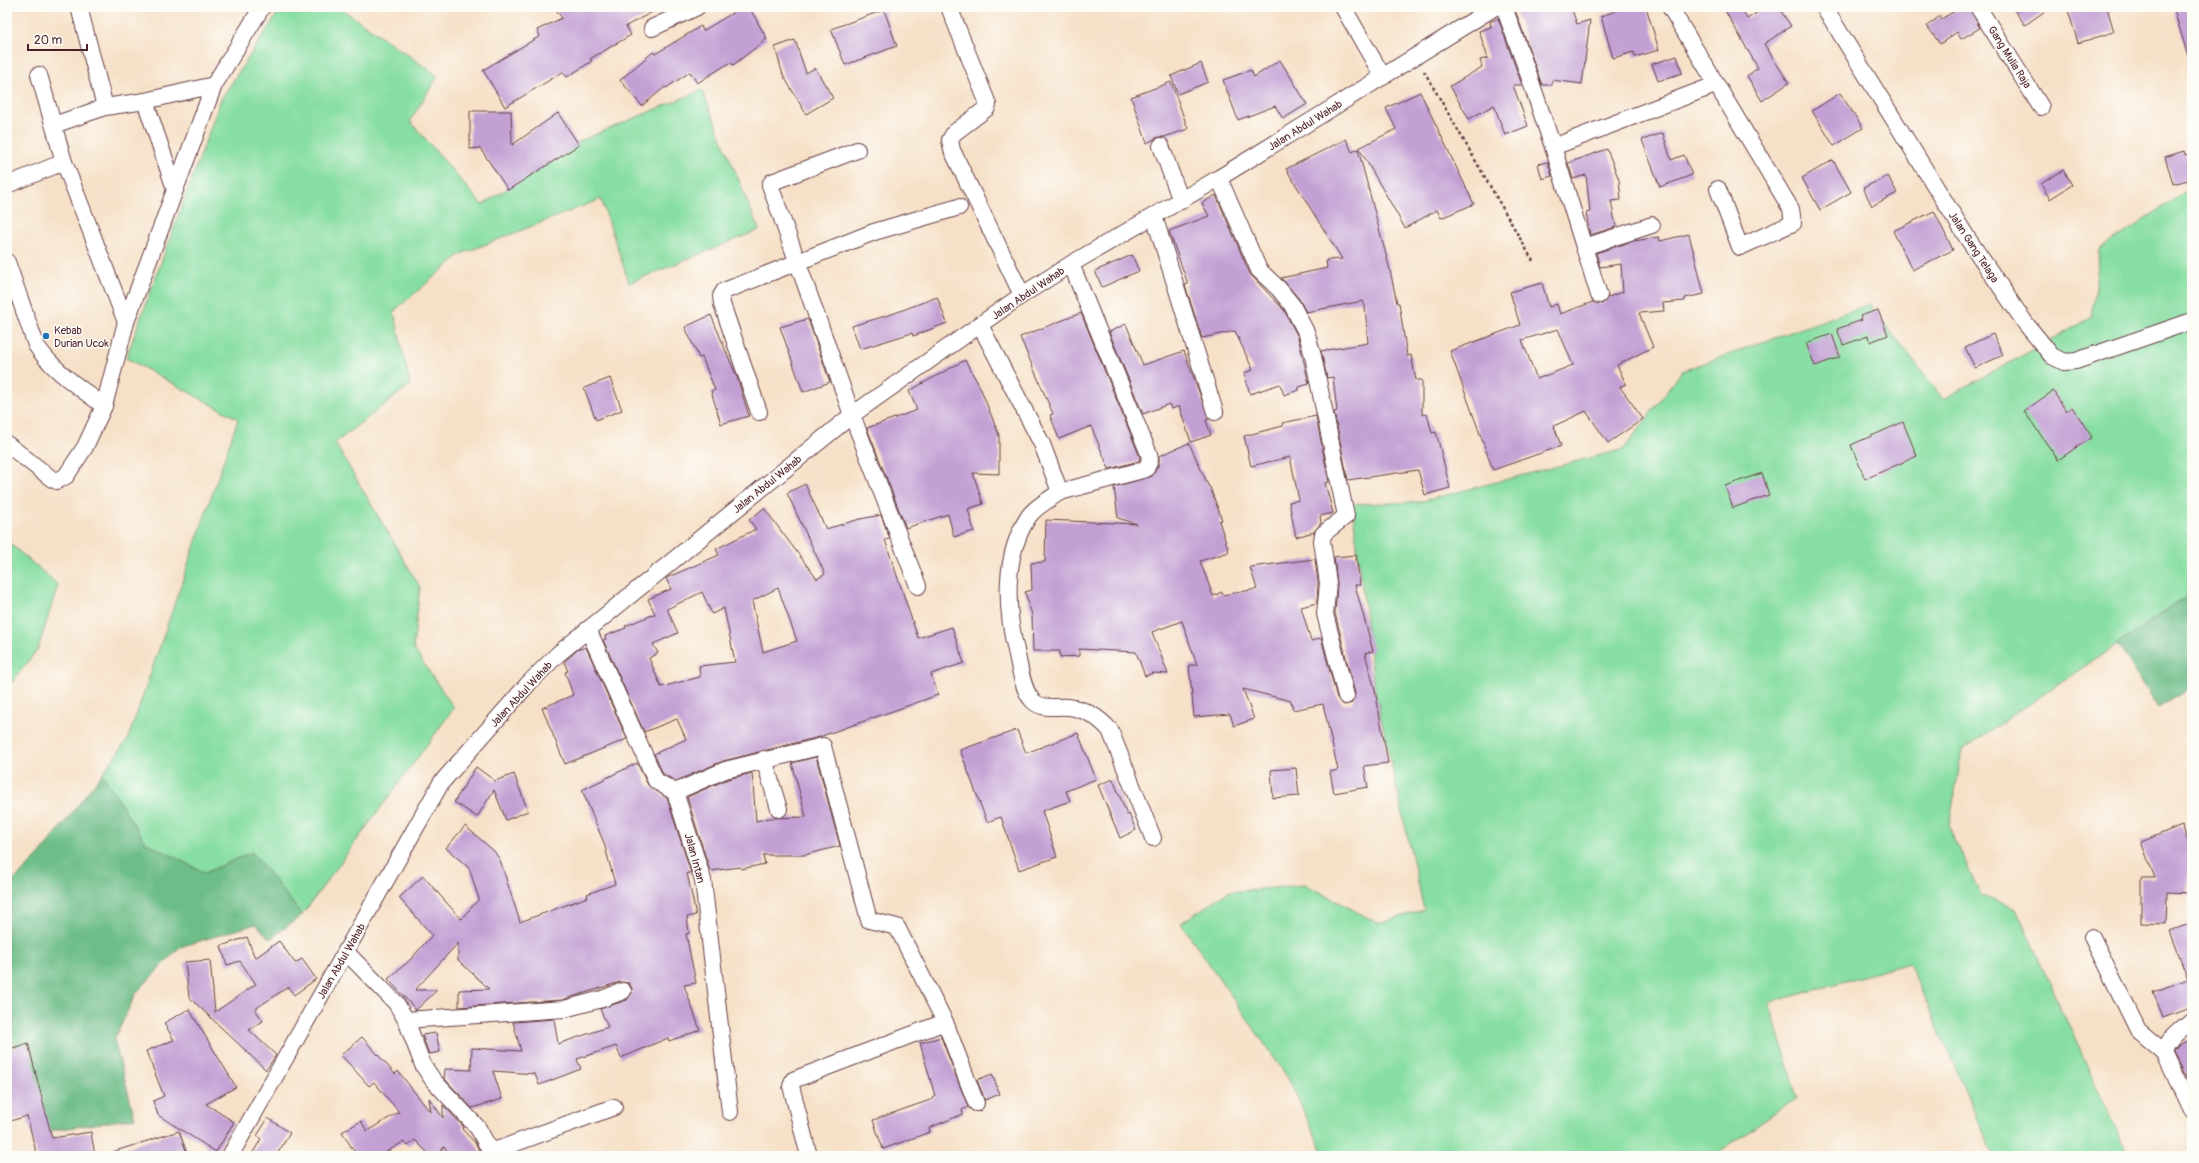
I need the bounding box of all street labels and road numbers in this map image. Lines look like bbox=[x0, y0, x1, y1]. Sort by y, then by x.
street label: Gang Mulia Raja bbox=[1985, 24, 2034, 91]
street label: Jalan Abdul Wahab bbox=[1266, 97, 1345, 153]
street label: Jalan Gang Telaga bbox=[1946, 209, 2001, 285]
street label: Jalan Abdul Wahab bbox=[989, 264, 1067, 323]
street label: Jalan Abdul Wahab bbox=[730, 453, 804, 516]
street label: Jalan Abdul Wahab bbox=[488, 659, 555, 730]
street label: Jalan Intan bbox=[682, 832, 707, 884]
street label: Jalan Abdul Wahab bbox=[315, 921, 368, 1001]

